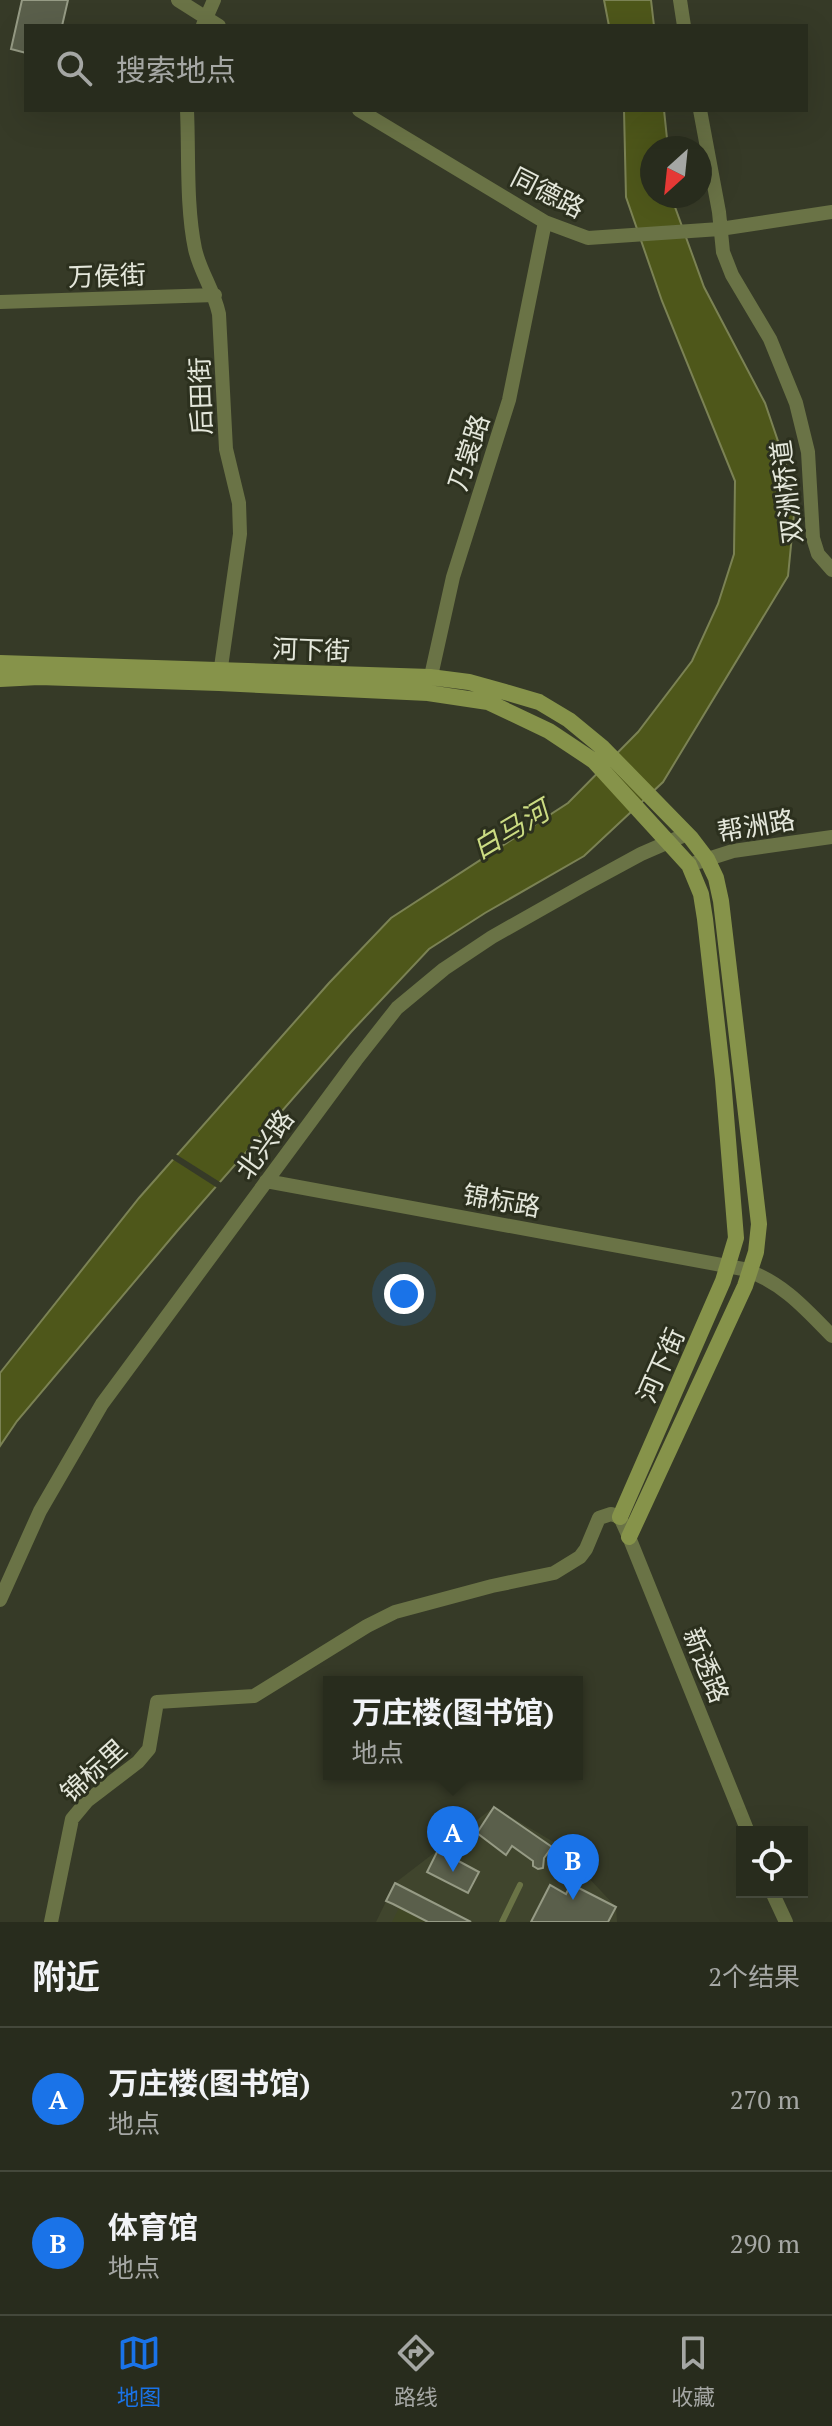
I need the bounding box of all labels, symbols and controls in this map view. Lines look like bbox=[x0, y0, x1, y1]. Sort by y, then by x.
search box bbox=[24, 24, 808, 112]
icon: search bbox=[52, 46, 96, 90]
text: 搜索地点 bbox=[116, 50, 236, 90]
north arrow bbox=[640, 136, 712, 208]
street label: 同德路 bbox=[506, 159, 590, 225]
street label: 万侯街 bbox=[67, 257, 147, 293]
street label: 后田街 bbox=[182, 356, 218, 436]
street label: 乃裳路 bbox=[440, 410, 496, 494]
street label: 双洲桥道 bbox=[763, 438, 809, 546]
street label: 河下街 bbox=[271, 631, 351, 667]
water label: 白马河 bbox=[464, 789, 560, 866]
street label: 帮洲路 bbox=[715, 801, 797, 849]
street label: 北兴路 bbox=[227, 1102, 301, 1186]
street label: 锦标路 bbox=[461, 1176, 543, 1224]
your location bbox=[384, 1274, 424, 1314]
street label: 河下街 bbox=[629, 1322, 691, 1408]
street label: 新透路 bbox=[677, 1622, 737, 1708]
popup bbox=[323, 1676, 583, 1780]
text: 万庄楼(图书馆) bbox=[352, 1692, 554, 1732]
street label: 锦标里 bbox=[53, 1731, 133, 1809]
text: 地点 bbox=[352, 1735, 404, 1769]
pin: A bbox=[427, 1806, 479, 1872]
map controls bbox=[736, 1826, 808, 1898]
button: locate bbox=[736, 1826, 808, 1898]
pin: B bbox=[547, 1834, 599, 1900]
text: 附近 bbox=[32, 1954, 100, 1999]
text: 2个结果 bbox=[708, 1959, 800, 1993]
text: 万庄楼(图书馆) bbox=[108, 2063, 311, 2103]
text: A bbox=[49, 2082, 67, 2116]
text: 270 m bbox=[730, 2082, 800, 2116]
text: 地点 bbox=[108, 2106, 160, 2140]
text: 体育馆 bbox=[108, 2207, 198, 2247]
text: B bbox=[50, 2226, 66, 2260]
text: 290 m bbox=[730, 2226, 800, 2260]
text: 地点 bbox=[108, 2250, 160, 2284]
tab: 地图 bbox=[117, 2331, 161, 2411]
tab: 路线 bbox=[394, 2331, 438, 2411]
tab: 收藏 bbox=[671, 2331, 715, 2411]

